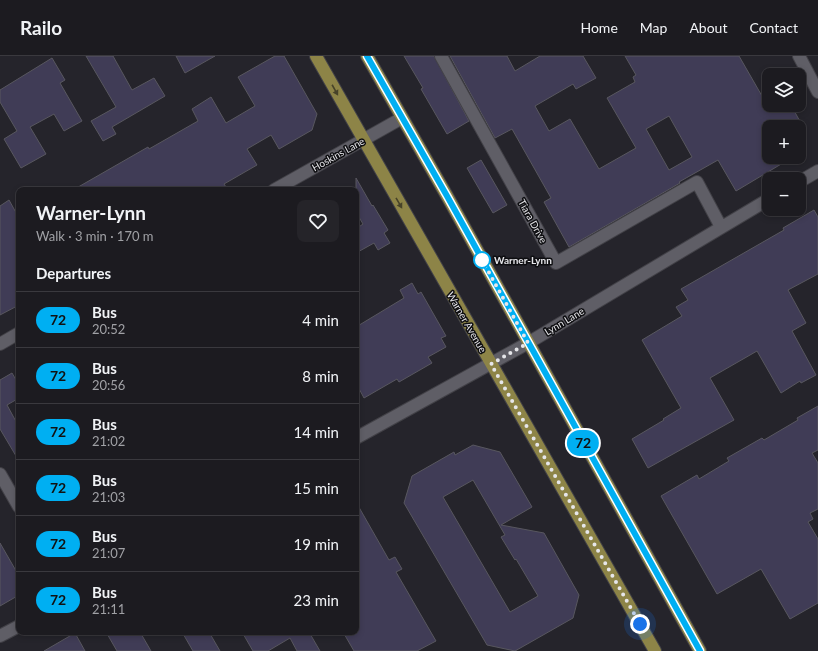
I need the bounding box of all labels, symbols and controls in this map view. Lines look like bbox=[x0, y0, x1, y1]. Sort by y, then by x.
text: Railo bbox=[20, 16, 62, 39]
text: Home bbox=[580, 19, 618, 36]
text: Map bbox=[640, 19, 667, 36]
text: About bbox=[689, 19, 727, 36]
text: Contact bbox=[749, 19, 798, 36]
map controls bbox=[762, 68, 806, 216]
button: layers bbox=[762, 68, 806, 112]
one-way arrow bbox=[332, 84, 339, 96]
button: + bbox=[762, 120, 806, 164]
street label: Hoskins Lane bbox=[310, 135, 366, 173]
button: − bbox=[762, 172, 806, 216]
one-way arrow bbox=[396, 197, 403, 209]
street label: Tiara Drive bbox=[516, 197, 550, 245]
button: heart bbox=[297, 200, 339, 242]
text: Warner-Lynn bbox=[36, 201, 146, 224]
text: Walk · 3 min · 170 m bbox=[36, 228, 154, 244]
marker: Warner-Lynn bbox=[473, 251, 491, 269]
place label: Warner-Lynn bbox=[494, 254, 552, 266]
text: Departures bbox=[36, 264, 111, 282]
street label: Warner Avenue bbox=[445, 290, 489, 354]
text: Bus bbox=[92, 303, 117, 321]
street label: Lynn Lane bbox=[542, 305, 586, 337]
text: 72 bbox=[50, 311, 66, 328]
text: 4 min bbox=[302, 311, 339, 329]
text: 20:52 bbox=[92, 321, 125, 337]
text: Bus bbox=[92, 359, 117, 377]
text: 72 bbox=[50, 367, 66, 384]
text: 8 min bbox=[302, 367, 339, 385]
text: 20:56 bbox=[92, 377, 125, 393]
text: Bus bbox=[92, 415, 117, 433]
text: 72 bbox=[50, 423, 66, 440]
text: 14 min bbox=[293, 423, 339, 441]
line badge: 72 bbox=[565, 430, 601, 456]
text: 21:02 bbox=[92, 433, 125, 449]
text: 72 bbox=[575, 434, 591, 451]
text: Bus bbox=[92, 471, 117, 489]
text: 72 bbox=[50, 479, 66, 496]
text: 15 min bbox=[293, 479, 339, 497]
text: 21:03 bbox=[92, 489, 125, 505]
text: Bus bbox=[92, 527, 117, 545]
text: 72 bbox=[50, 535, 66, 552]
text: 19 min bbox=[293, 535, 339, 553]
text: 21:07 bbox=[92, 545, 125, 561]
text: Bus bbox=[92, 583, 117, 601]
text: 72 bbox=[50, 591, 66, 608]
text: 23 min bbox=[293, 591, 339, 609]
text: 21:11 bbox=[92, 601, 125, 617]
your location bbox=[630, 614, 650, 634]

